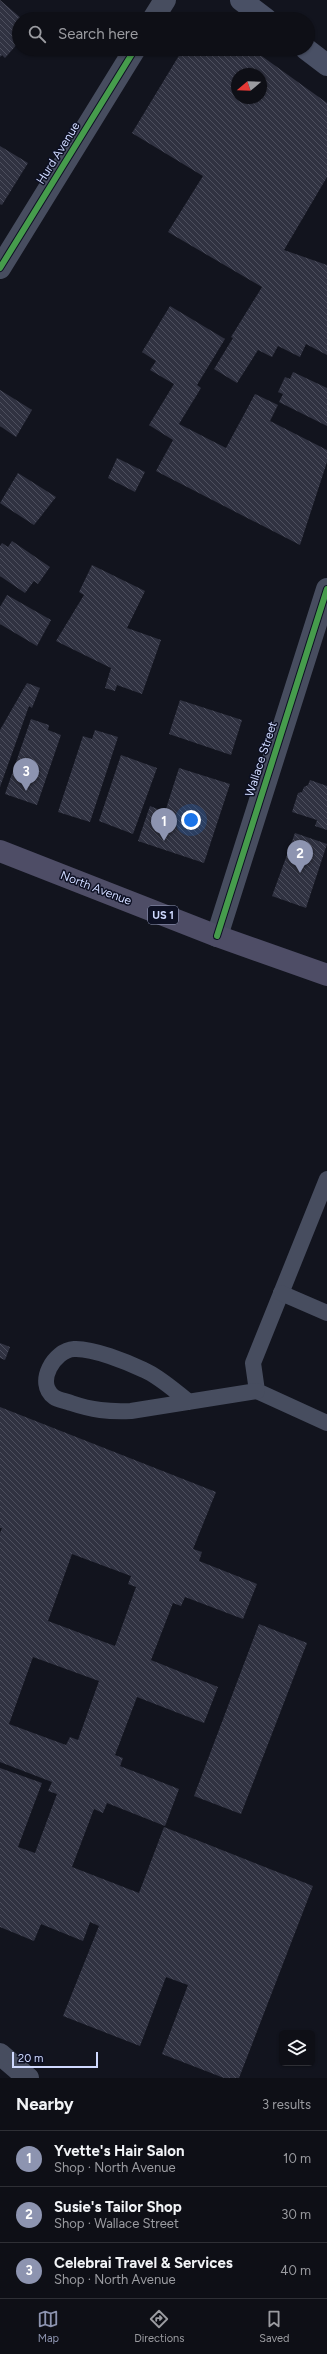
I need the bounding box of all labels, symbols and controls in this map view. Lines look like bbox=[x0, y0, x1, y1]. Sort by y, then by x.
search box bbox=[12, 12, 315, 56]
icon: search bbox=[26, 23, 48, 45]
text: Search here bbox=[58, 25, 138, 43]
north arrow bbox=[231, 68, 267, 104]
street label: Hurd Avenue bbox=[33, 119, 83, 187]
street label: Wallace Street bbox=[242, 719, 280, 798]
pin: 3 bbox=[13, 758, 39, 791]
pin: 1 bbox=[151, 808, 177, 841]
your location bbox=[181, 810, 201, 830]
pin: 2 bbox=[287, 840, 313, 873]
street label: North Avenue bbox=[58, 868, 134, 908]
road number: US 1 bbox=[148, 906, 178, 924]
map controls bbox=[279, 2030, 315, 2066]
button: layers bbox=[279, 2030, 315, 2066]
scale bar bbox=[12, 2050, 98, 2069]
text: 20 m bbox=[18, 2052, 43, 2065]
text: Nearby bbox=[16, 2094, 74, 2114]
text: 3 results bbox=[262, 2097, 311, 2112]
text: Yvette's Hair Salon bbox=[54, 2142, 185, 2160]
text: 1 bbox=[26, 2151, 32, 2166]
text: 10 m bbox=[283, 2151, 311, 2166]
text: Shop · North Avenue bbox=[54, 2160, 176, 2175]
text: Susie's Tailor Shop bbox=[54, 2198, 182, 2216]
text: 2 bbox=[25, 2207, 33, 2222]
text: 30 m bbox=[281, 2207, 311, 2222]
text: Shop · Wallace Street bbox=[54, 2216, 179, 2231]
text: Celebrai Travel & Services bbox=[54, 2254, 233, 2272]
text: 3 bbox=[25, 2263, 33, 2278]
text: 40 m bbox=[280, 2263, 311, 2278]
text: Shop · North Avenue bbox=[54, 2272, 176, 2287]
tab: Map bbox=[37, 2308, 59, 2345]
tab: Directions bbox=[134, 2308, 184, 2345]
tab: Saved bbox=[259, 2308, 290, 2345]

